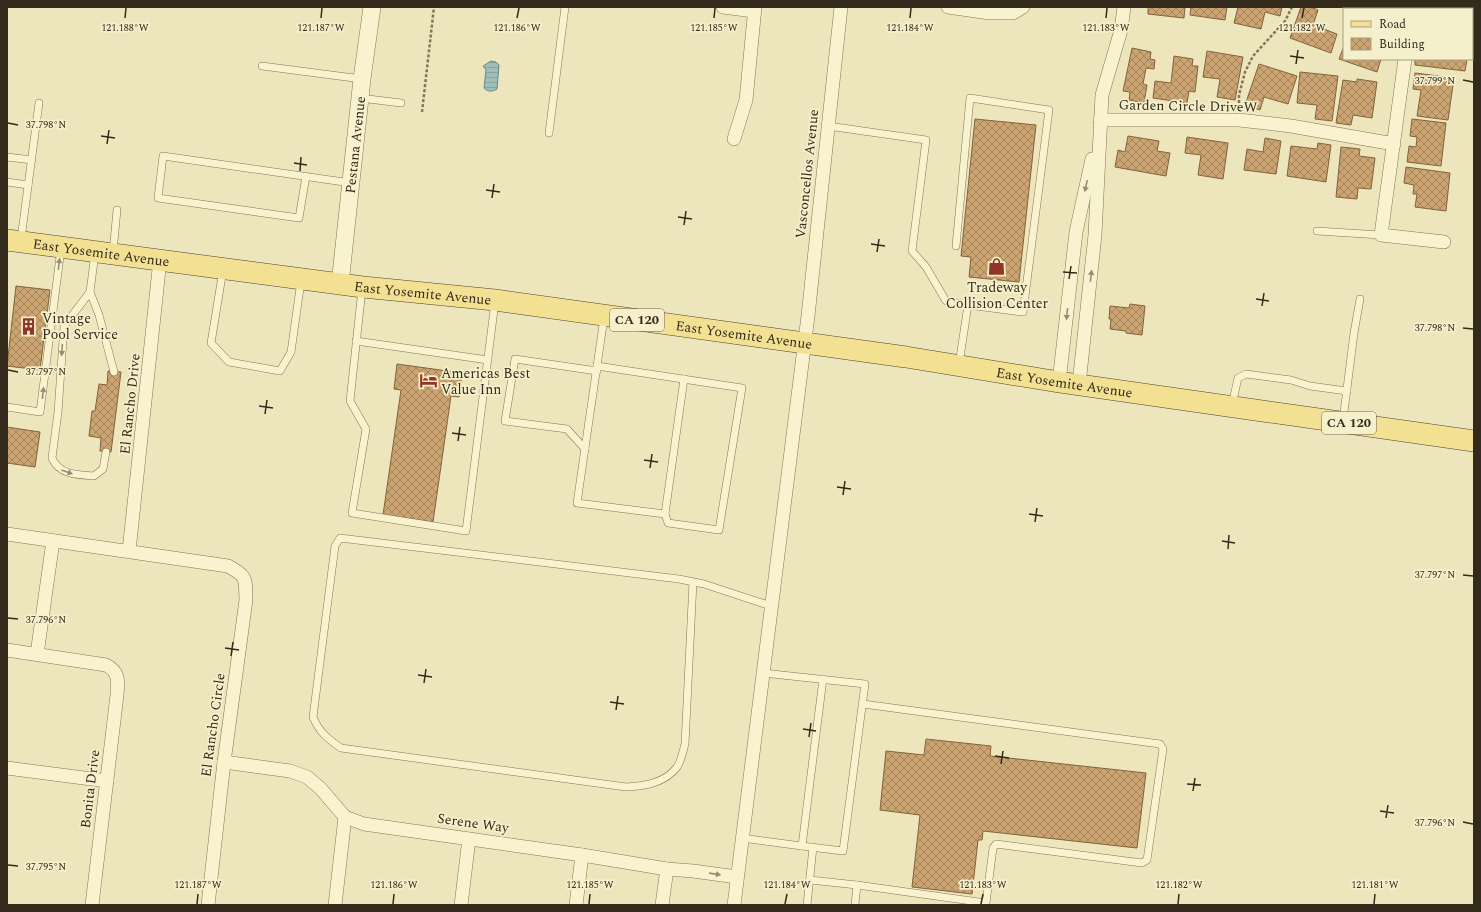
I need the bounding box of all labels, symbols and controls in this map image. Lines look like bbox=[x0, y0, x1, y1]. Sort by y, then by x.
legend bbox=[1343, 8, 1473, 60]
text: Road bbox=[1379, 15, 1406, 34]
text: 121.188°W bbox=[101, 20, 149, 36]
text: 121.187°W bbox=[297, 20, 345, 36]
text: 121.186°W bbox=[493, 20, 541, 36]
text: 121.185°W bbox=[690, 20, 738, 36]
text: 121.184°W bbox=[886, 20, 934, 36]
text: 121.183°W bbox=[1082, 20, 1130, 36]
text: 121.182°W bbox=[1278, 20, 1326, 36]
text: Building bbox=[1379, 35, 1425, 54]
text: 37.799°N bbox=[1415, 73, 1455, 89]
street label: Garden Circle DriveW bbox=[1119, 94, 1258, 118]
street label: Pestana Avenue bbox=[339, 95, 371, 195]
street label: Vasconcellos Avenue bbox=[790, 108, 824, 240]
text: 37.798°N bbox=[26, 117, 66, 133]
one-way arrow bbox=[1083, 180, 1089, 192]
street label: East Yosemite Avenue bbox=[32, 233, 171, 272]
shop icon: Tradeway Collision Center bbox=[987, 257, 1007, 277]
one-way arrow bbox=[56, 258, 63, 270]
one-way arrow bbox=[1088, 270, 1095, 282]
street label: East Yosemite Avenue bbox=[353, 275, 492, 310]
place label: Tradeway Collision Center bbox=[946, 277, 1049, 314]
place label: Vintage Pool Service bbox=[42, 308, 118, 345]
one-way arrow bbox=[1064, 308, 1070, 320]
road number: CA 120 bbox=[610, 309, 664, 331]
street label: East Yosemite Avenue bbox=[674, 315, 814, 354]
building icon: Vintage Pool Service bbox=[19, 316, 39, 336]
text: 37.798°N bbox=[1415, 320, 1455, 336]
one-way arrow bbox=[59, 344, 66, 356]
street label: El Rancho Drive bbox=[114, 352, 146, 455]
street label: East Yosemite Avenue bbox=[995, 361, 1134, 403]
place label: Americas Best Value Inn bbox=[441, 363, 530, 400]
text: 37.797°N bbox=[26, 364, 66, 380]
hotel icon: Americas Best Value Inn bbox=[418, 371, 438, 391]
one-way arrow bbox=[39, 387, 46, 399]
road number: CA 120 bbox=[1322, 412, 1376, 434]
one-way arrow bbox=[62, 469, 74, 475]
text: 37.797°N bbox=[1415, 567, 1455, 583]
text: 37.796°N bbox=[26, 612, 66, 628]
street label: El Rancho Circle bbox=[195, 671, 231, 778]
street label: Bonita Drive bbox=[75, 748, 105, 829]
street label: Serene Way bbox=[436, 808, 511, 839]
text: 37.796°N bbox=[1415, 815, 1455, 831]
text: 37.795°N bbox=[26, 859, 66, 875]
one-way arrow bbox=[709, 871, 721, 877]
text: 121.187°W bbox=[174, 877, 222, 893]
text: 121.186°W bbox=[370, 877, 418, 893]
text: 121.185°W bbox=[566, 877, 614, 893]
text: 121.184°W bbox=[763, 877, 811, 893]
text: 121.183°W bbox=[959, 877, 1007, 893]
text: 121.182°W bbox=[1155, 877, 1203, 893]
text: 121.181°W bbox=[1351, 877, 1399, 893]

